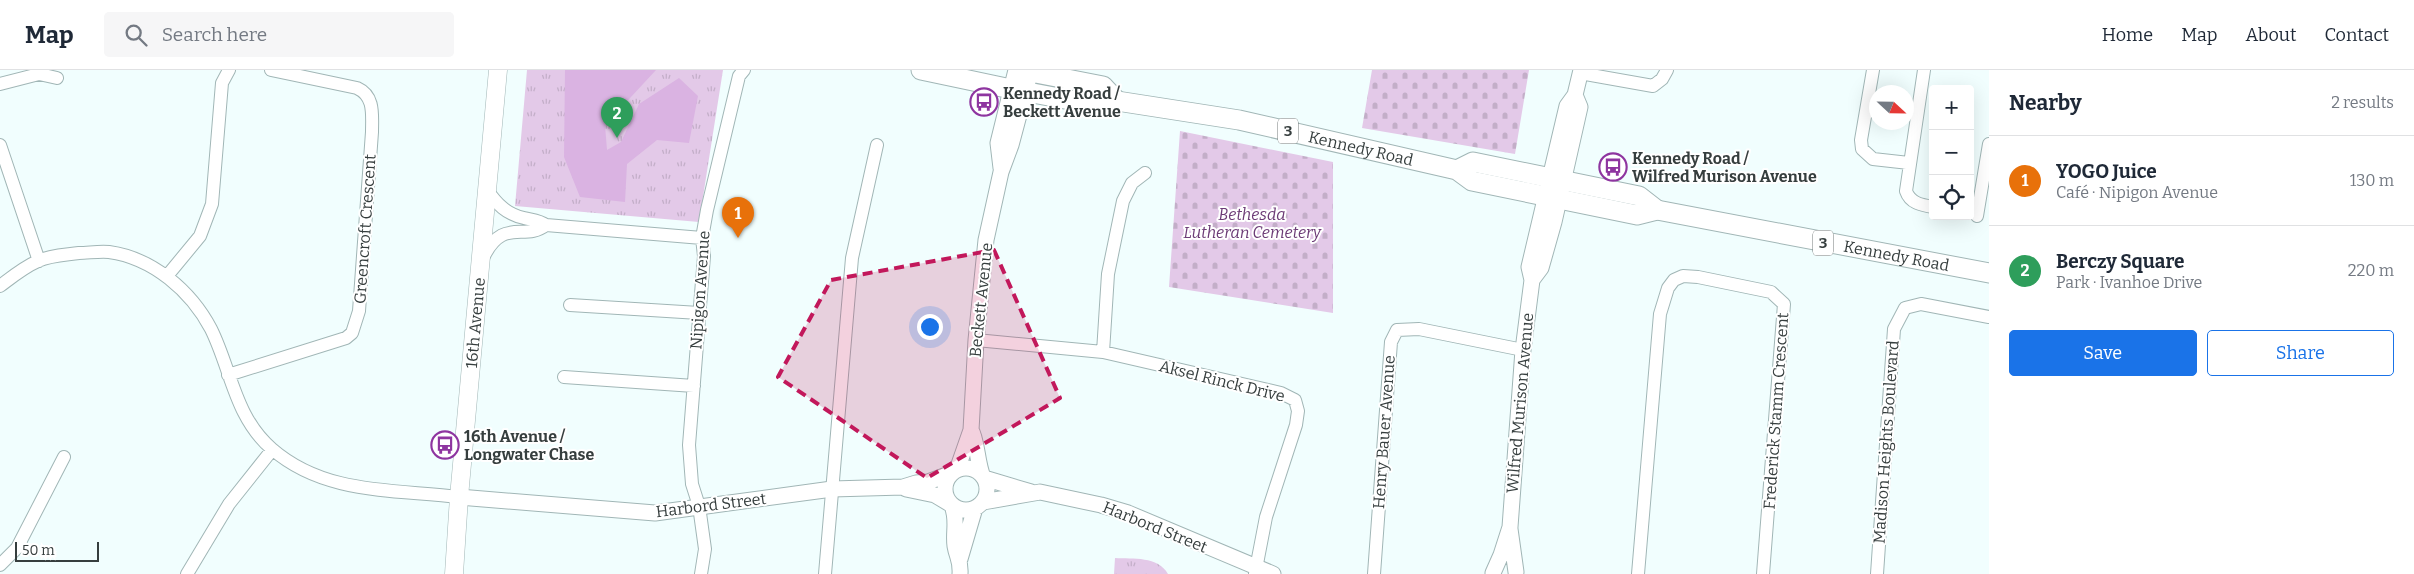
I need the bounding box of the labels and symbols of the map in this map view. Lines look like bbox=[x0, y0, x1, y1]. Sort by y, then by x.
place label: Kennedy Road / Beckett Avenue bbox=[1003, 84, 1121, 121]
north arrow bbox=[1869, 85, 1914, 130]
bus stop icon: Kennedy Road / Beckett Avenue bbox=[969, 87, 999, 117]
pin: 2 bbox=[601, 97, 633, 138]
road number: 3 bbox=[1278, 118, 1298, 144]
street label: Kennedy Road bbox=[1307, 127, 1416, 169]
place label: Kennedy Road / Wilfred Murison Avenue bbox=[1632, 149, 1817, 186]
bus stop icon: Kennedy Road / Wilfred Murison Avenue bbox=[1598, 152, 1628, 182]
street label: Greencroft Crescent bbox=[350, 153, 380, 305]
pin: 1 bbox=[722, 197, 754, 238]
park label: Bethesda Lutheran Cemetery bbox=[1183, 205, 1322, 242]
street label: Nipigon Avenue bbox=[686, 230, 714, 350]
road number: 3 bbox=[1813, 230, 1833, 256]
street label: Kennedy Road bbox=[1842, 236, 1951, 275]
street label: Beckett Avenue bbox=[966, 242, 996, 358]
street label: 16th Avenue bbox=[461, 277, 489, 369]
street label: Wilfred Murison Avenue bbox=[1503, 312, 1537, 494]
street label: Frederick Stamm Crescent bbox=[1760, 312, 1792, 510]
your location bbox=[917, 314, 943, 340]
street label: Madison Heights Boulevard bbox=[1869, 339, 1903, 544]
street label: Henry Bauer Avenue bbox=[1369, 354, 1399, 510]
street label: Aksel Rinck Drive bbox=[1157, 356, 1287, 406]
place label: 16th Avenue / Longwater Chase bbox=[464, 427, 594, 464]
bus stop icon: 16th Avenue / Longwater Chase bbox=[430, 430, 460, 460]
street label: Harbord Street bbox=[655, 489, 767, 521]
street label: Harbord Street bbox=[1100, 497, 1210, 557]
scale bar bbox=[15, 539, 99, 562]

